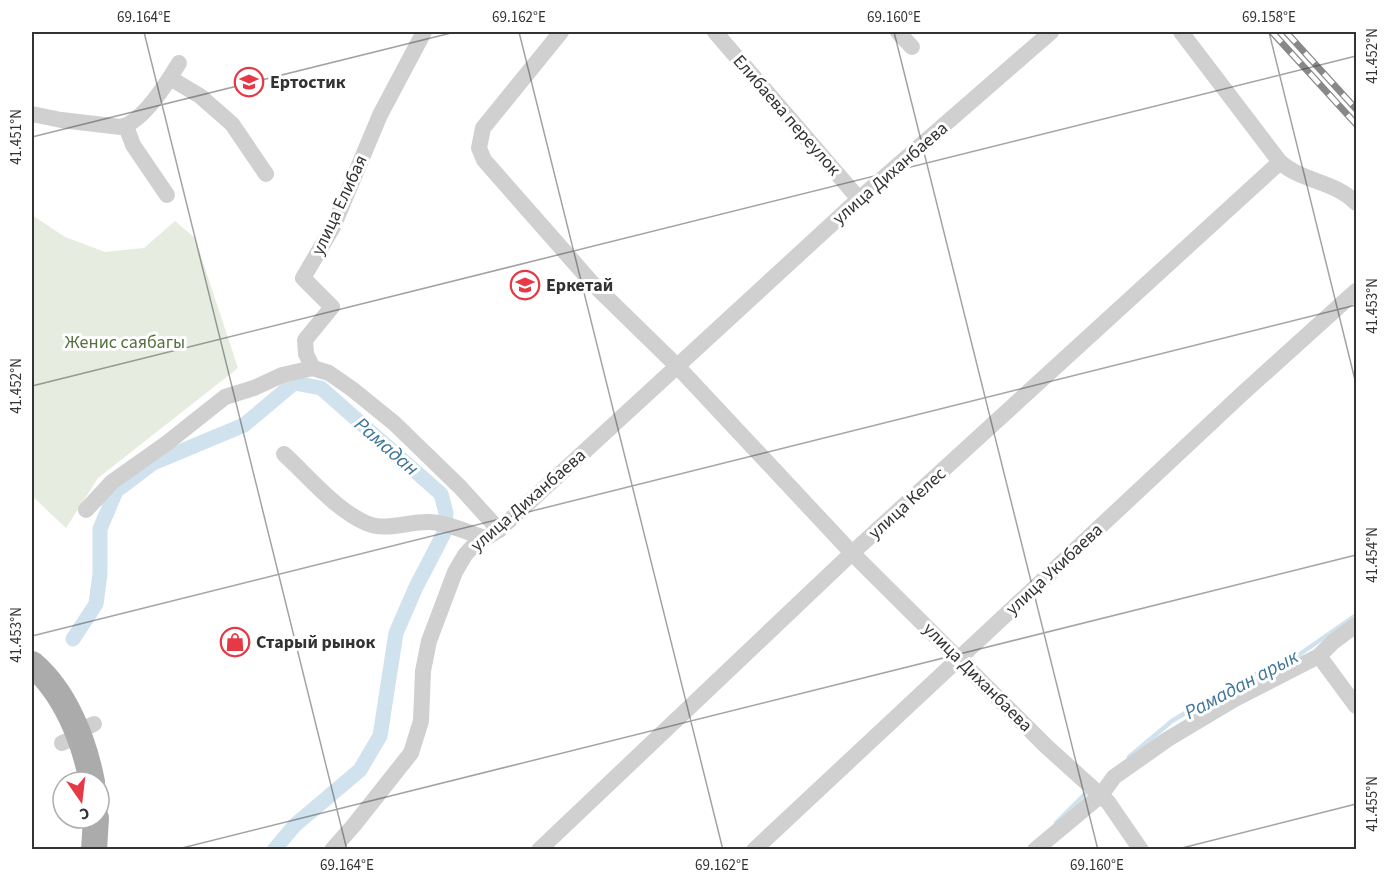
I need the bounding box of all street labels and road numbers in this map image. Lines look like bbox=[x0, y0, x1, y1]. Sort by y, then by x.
street label: Елибаева переулок bbox=[727, 49, 846, 181]
street label: улица Диханбаева bbox=[827, 116, 953, 231]
street label: улица Елибая bbox=[305, 151, 374, 259]
street label: улица Диханбаева bbox=[465, 443, 591, 558]
street label: улица Келес bbox=[863, 462, 952, 545]
street label: улица Укибаева bbox=[1000, 518, 1108, 621]
street label: улица Диханбаева bbox=[917, 617, 1038, 738]

